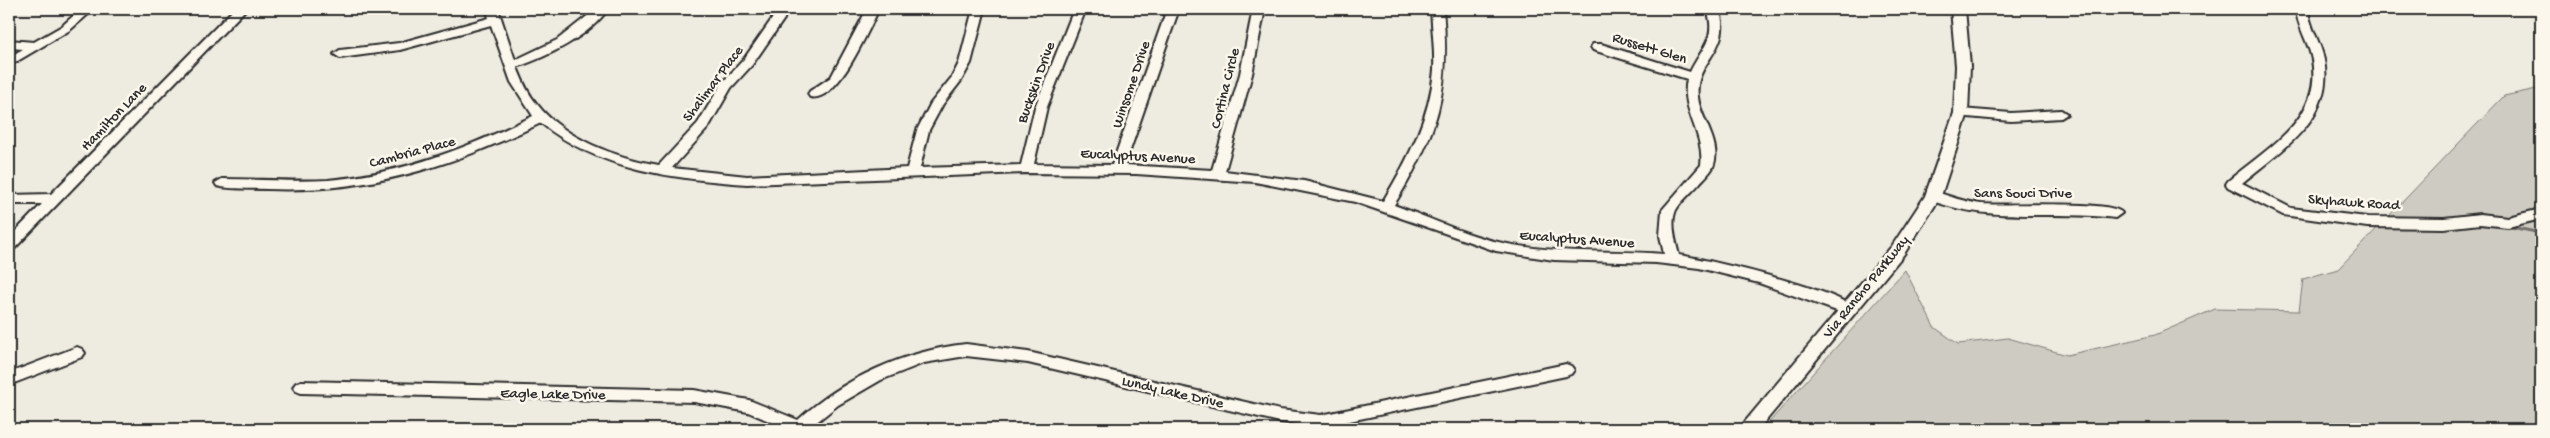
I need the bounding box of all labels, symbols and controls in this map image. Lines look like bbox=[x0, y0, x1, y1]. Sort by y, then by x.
street label: Russett Glen bbox=[1610, 29, 1689, 69]
street label: Winsome Drive bbox=[1109, 38, 1155, 131]
street label: Buckskin Drive bbox=[1013, 39, 1060, 127]
street label: Shalimar Place bbox=[679, 42, 748, 126]
street label: Cortina Circle bbox=[1207, 46, 1245, 131]
street label: Hamilton Lane bbox=[78, 80, 151, 155]
street label: Cambria Place bbox=[368, 133, 458, 173]
street label: Eucalyptus Avenue bbox=[1080, 145, 1196, 169]
street label: Sans Souci Drive bbox=[1974, 185, 2072, 203]
street label: Skyhawk Road bbox=[2307, 191, 2402, 215]
street label: Eucalyptus Avenue bbox=[1519, 227, 1635, 253]
street label: Via Rancho Parkway bbox=[1819, 232, 1914, 343]
street label: Lundy Lake Drive bbox=[1120, 372, 1225, 413]
street label: Eagle Lake Drive bbox=[500, 385, 606, 405]

